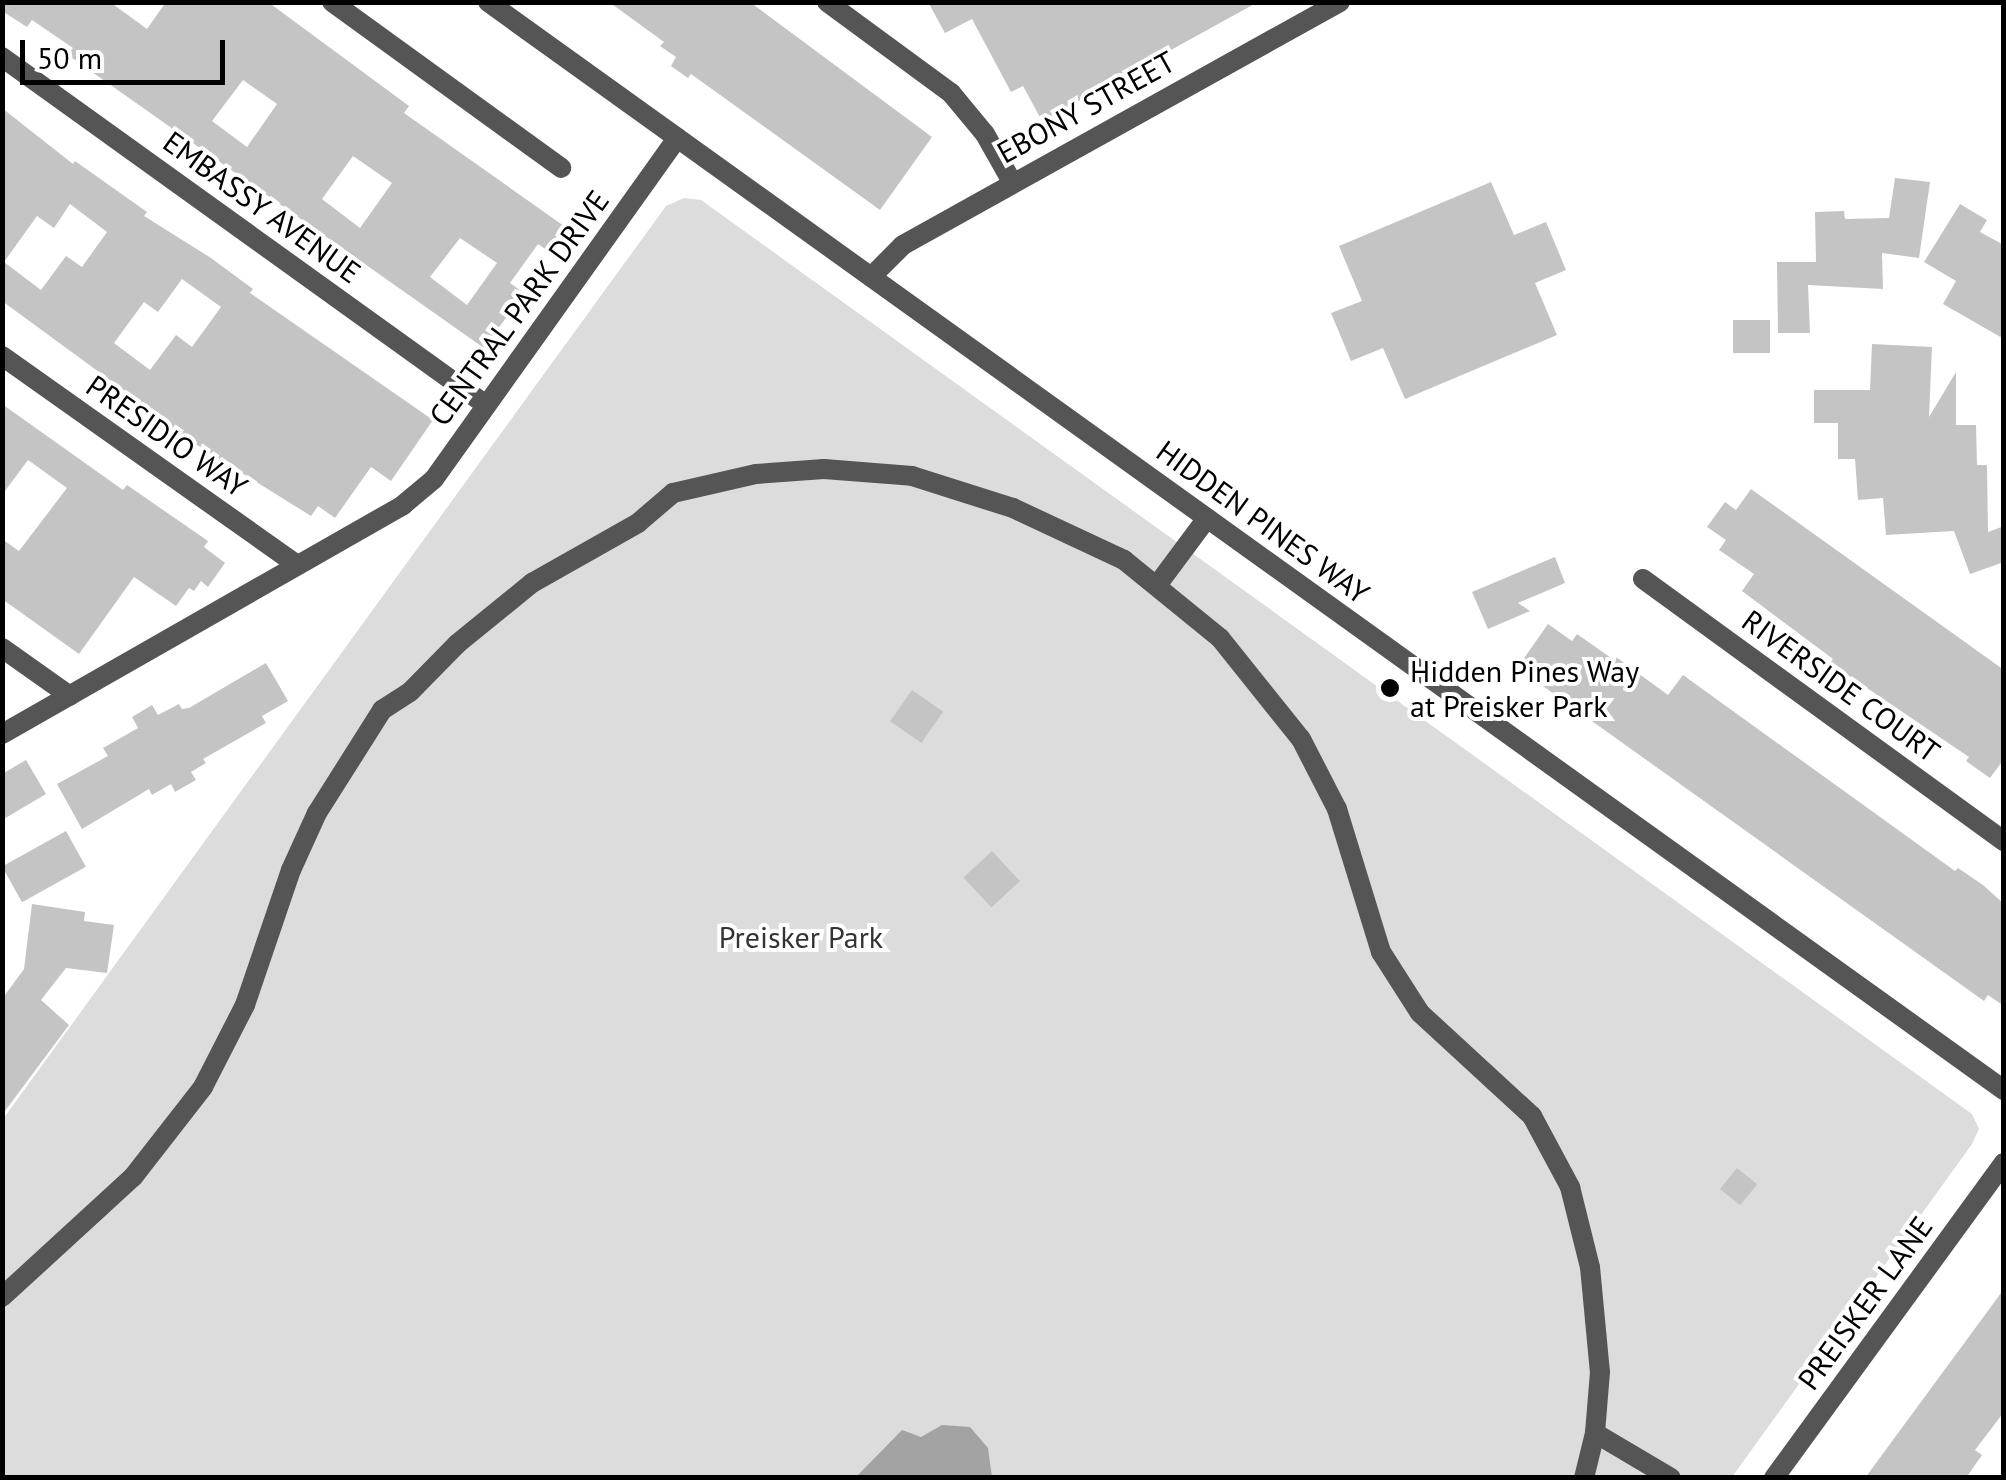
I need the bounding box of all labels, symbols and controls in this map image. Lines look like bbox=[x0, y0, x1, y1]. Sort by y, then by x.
scale bar bbox=[25, 20, 230, 82]
text: 50 m bbox=[37, 38, 102, 77]
street label: EBONY STREET bbox=[991, 43, 1181, 171]
street label: EMBASSY AVENUE bbox=[156, 123, 368, 291]
street label: CENTRAL PARK DRIVE bbox=[421, 182, 617, 434]
street label: PRESIDIO WAY bbox=[79, 367, 255, 505]
street label: HIDDEN PINES WAY bbox=[1150, 433, 1376, 611]
street label: RIVERSIDE COURT bbox=[1735, 602, 1947, 770]
place label: Hidden Pines Way at Preisker Park bbox=[1410, 653, 1640, 724]
marker: Hidden Pines Way at Preisker Park bbox=[1379, 677, 1401, 699]
park label: Preisker Park bbox=[719, 919, 883, 955]
street label: PREISKER LANE bbox=[1790, 1209, 1940, 1397]

